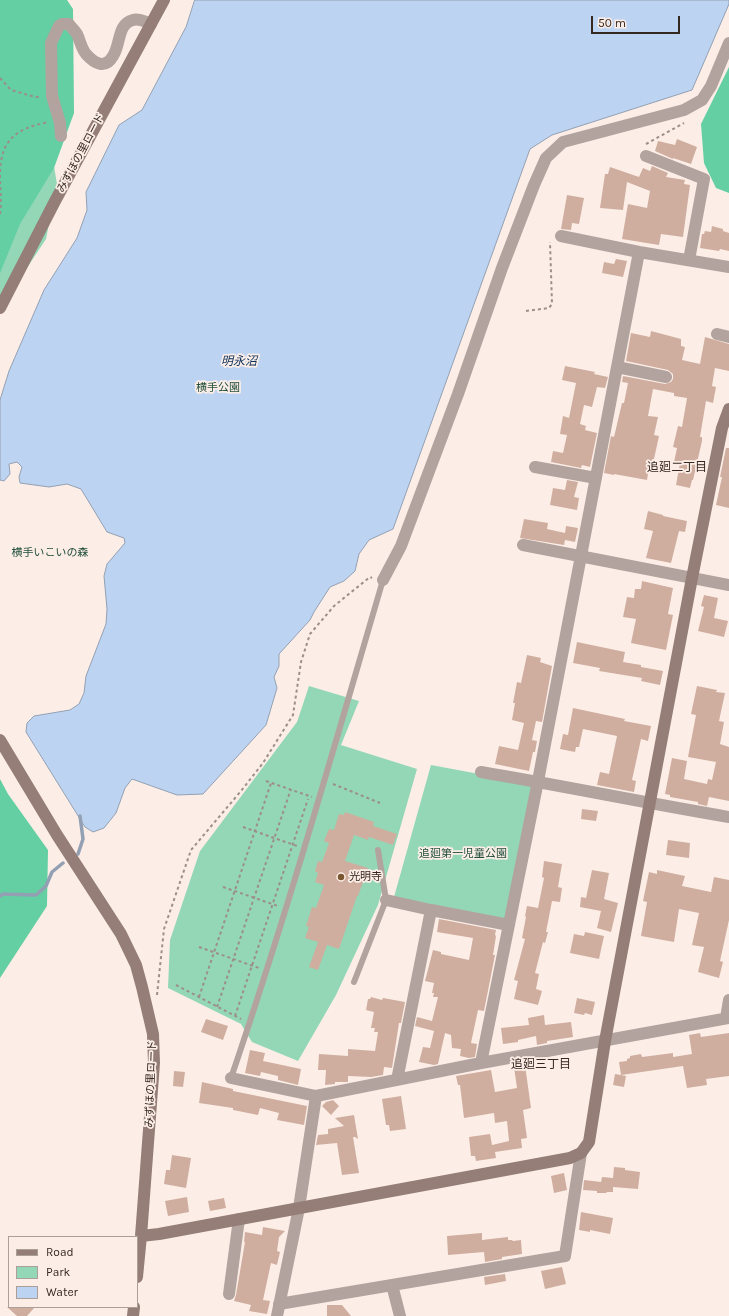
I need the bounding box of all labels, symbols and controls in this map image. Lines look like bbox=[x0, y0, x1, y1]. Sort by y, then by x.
scale bar bbox=[593, 8, 682, 34]
text: 50 m bbox=[598, 16, 626, 30]
street label: みずほの里ロード bbox=[55, 111, 107, 195]
water label: 明永沼 bbox=[221, 355, 257, 369]
park label: 横手公園 bbox=[196, 381, 240, 395]
district label: 追廻二丁目 bbox=[647, 461, 707, 475]
park label: 横手いこいの森 bbox=[12, 546, 88, 560]
park label: 追廻第一児童公園 bbox=[419, 847, 507, 861]
place label: 光明寺 bbox=[349, 870, 382, 884]
marker: 光明寺 bbox=[336, 872, 346, 882]
street label: みずほの里ロード bbox=[143, 1040, 159, 1128]
district label: 追廻三丁目 bbox=[511, 1058, 571, 1072]
legend bbox=[8, 1236, 138, 1308]
text: Road bbox=[46, 1245, 74, 1259]
text: Park bbox=[46, 1265, 70, 1279]
text: Water bbox=[46, 1285, 78, 1299]

